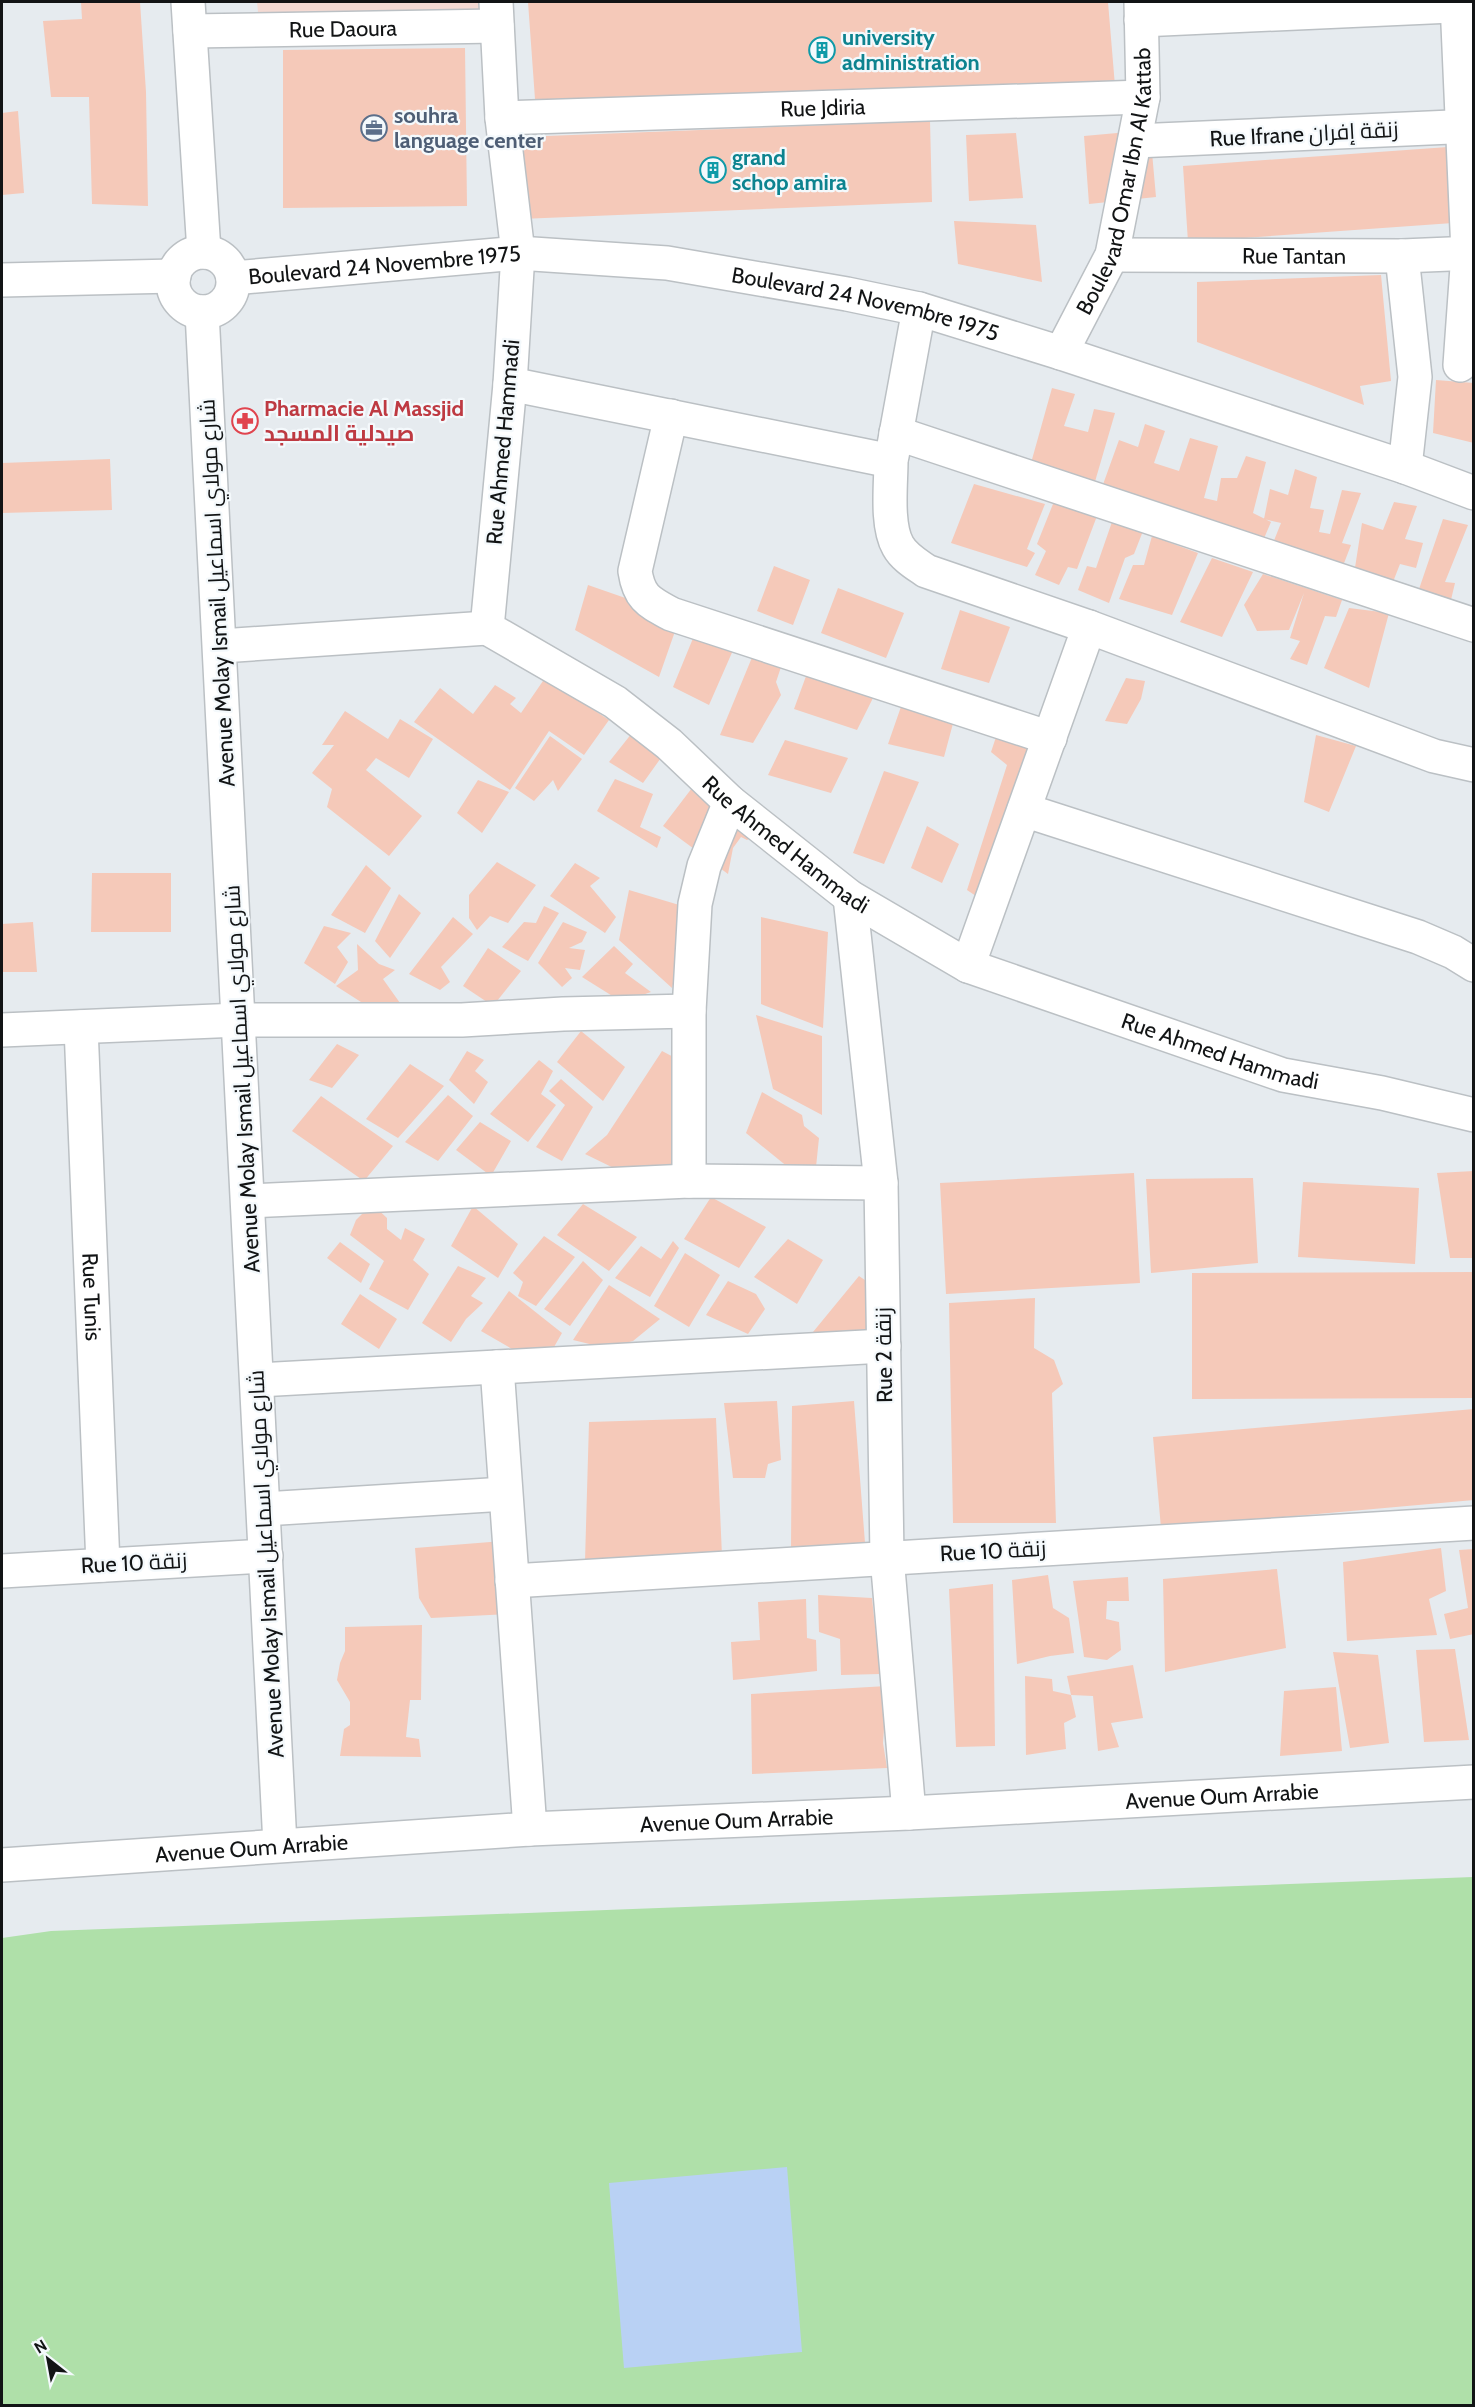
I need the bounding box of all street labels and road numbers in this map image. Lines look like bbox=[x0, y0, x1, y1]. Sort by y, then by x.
street label: Rue Daoura bbox=[289, 14, 398, 43]
street label: Boulevard Omar Ibn Al Kattab bbox=[1070, 47, 1157, 319]
street label: Rue Jdiria bbox=[780, 93, 866, 122]
street label: Rue Ifrane زنقة إفران bbox=[1209, 116, 1399, 153]
street label: Boulevard 24 Novembre 1975 bbox=[247, 239, 522, 290]
street label: Rue Tantan bbox=[1242, 242, 1346, 269]
street label: Boulevard 24 Novembre 1975 bbox=[730, 261, 1002, 346]
street label: Rue Ahmed Hammadi bbox=[481, 338, 525, 546]
street label: Avenue Molay Ismail شارع مولاي اسماعيل bbox=[193, 398, 244, 788]
street label: Rue Ahmed Hammadi bbox=[697, 770, 874, 919]
street label: Avenue Molay Ismail شارع مولاي اسماعيل bbox=[218, 884, 269, 1274]
street label: Rue Ahmed Hammadi bbox=[1118, 1007, 1321, 1095]
street label: Rue Tunis bbox=[77, 1252, 107, 1341]
street label: Rue 2 زنقة bbox=[870, 1307, 898, 1403]
street label: Avenue Molay Ismail شارع مولاي اسماعيل bbox=[242, 1369, 293, 1759]
street label: Rue 10 زنقة bbox=[939, 1535, 1047, 1567]
street label: Rue 10 زنقة bbox=[80, 1547, 188, 1579]
street label: Avenue Oum Arrabie bbox=[1125, 1777, 1319, 1815]
street label: Avenue Oum Arrabie bbox=[639, 1803, 834, 1838]
street label: Avenue Oum Arrabie bbox=[154, 1828, 349, 1868]

